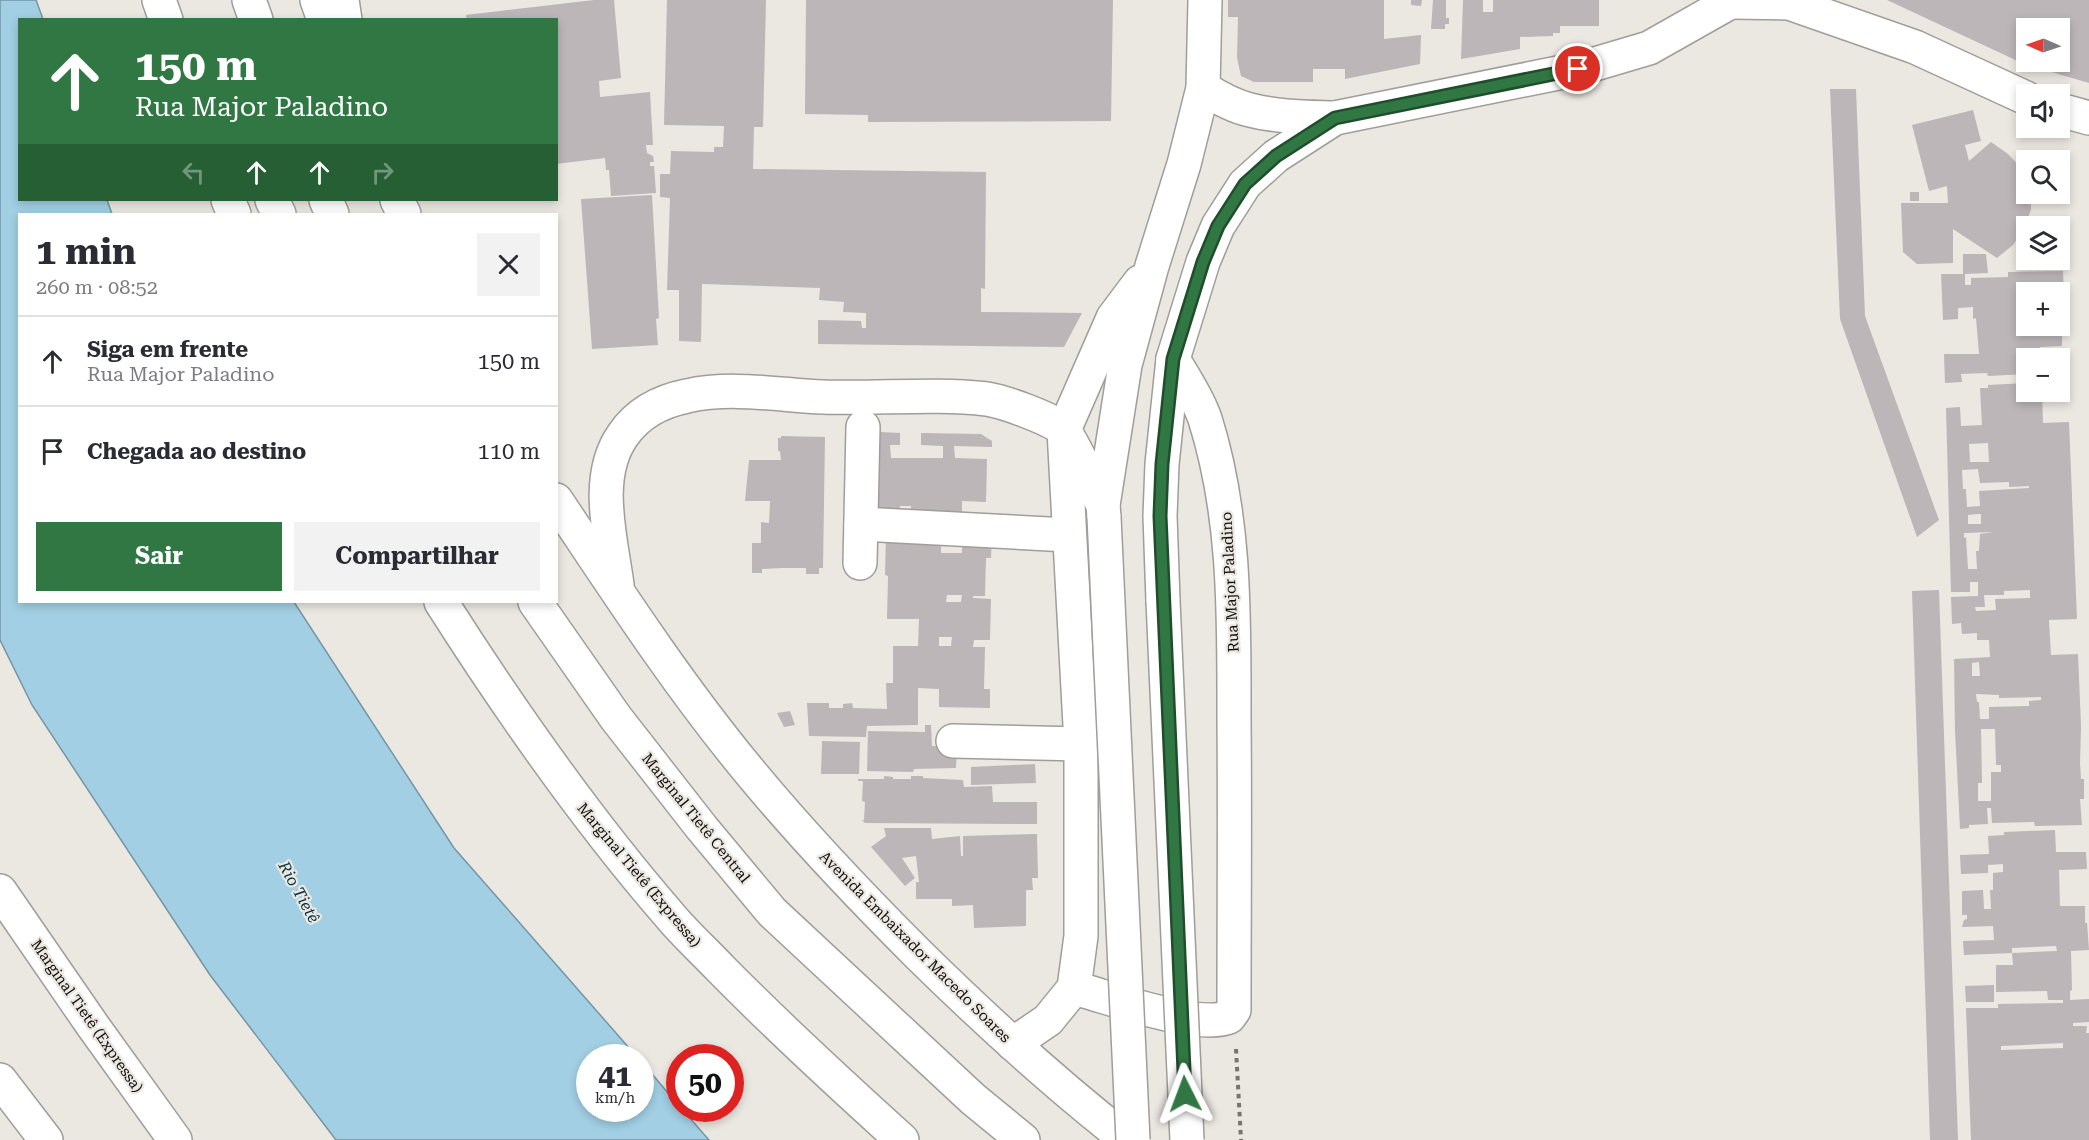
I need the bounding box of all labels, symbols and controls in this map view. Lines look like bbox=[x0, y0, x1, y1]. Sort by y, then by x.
north arrow bbox=[2016, 18, 2070, 72]
map controls bbox=[2016, 18, 2070, 402]
text: 150 m bbox=[135, 41, 257, 90]
icon: ahead bbox=[36, 42, 114, 120]
pin bbox=[1552, 43, 1603, 94]
icon: arrive bbox=[1561, 52, 1594, 85]
button: sound bbox=[2016, 84, 2070, 138]
text: Rua Major Paladino bbox=[135, 91, 388, 123]
button: search bbox=[2016, 150, 2070, 204]
icon: left bbox=[177, 156, 210, 189]
icon: ahead bbox=[240, 156, 273, 189]
icon: ahead bbox=[303, 156, 336, 189]
icon: right bbox=[366, 156, 399, 189]
button: layers bbox=[2016, 216, 2070, 270]
text: 1 min bbox=[36, 231, 136, 273]
button: close bbox=[477, 233, 540, 296]
text: 260 m · 08:52 bbox=[36, 275, 158, 299]
button: + bbox=[2016, 282, 2070, 336]
text: Siga em frente bbox=[87, 337, 248, 362]
icon: ahead bbox=[36, 345, 69, 378]
button: − bbox=[2016, 348, 2070, 402]
text: 150 m bbox=[477, 349, 540, 374]
text: Rua Major Paladino bbox=[87, 362, 274, 386]
icon: arrive bbox=[36, 435, 69, 468]
text: Chegada ao destino bbox=[87, 439, 306, 464]
text: 110 m bbox=[477, 439, 540, 464]
street label: Rua Major Paladino bbox=[1217, 511, 1243, 653]
button: Sair bbox=[36, 522, 282, 591]
button: Compartilhar bbox=[294, 522, 540, 591]
street label: Marginal Tietê Central bbox=[638, 750, 754, 887]
street label: Marginal Tietê (Expressa) bbox=[573, 799, 705, 951]
street label: Avenida Embaixador Macedo Soares bbox=[816, 848, 1014, 1046]
water label: Rio Tietê bbox=[274, 857, 324, 926]
street label: Marginal Tietê (Expressa) bbox=[27, 936, 147, 1096]
speed limit sign: 50 bbox=[666, 1044, 744, 1122]
text: 41 bbox=[598, 1058, 632, 1093]
position arrow bbox=[1153, 1062, 1217, 1126]
text: km/h bbox=[595, 1089, 635, 1107]

